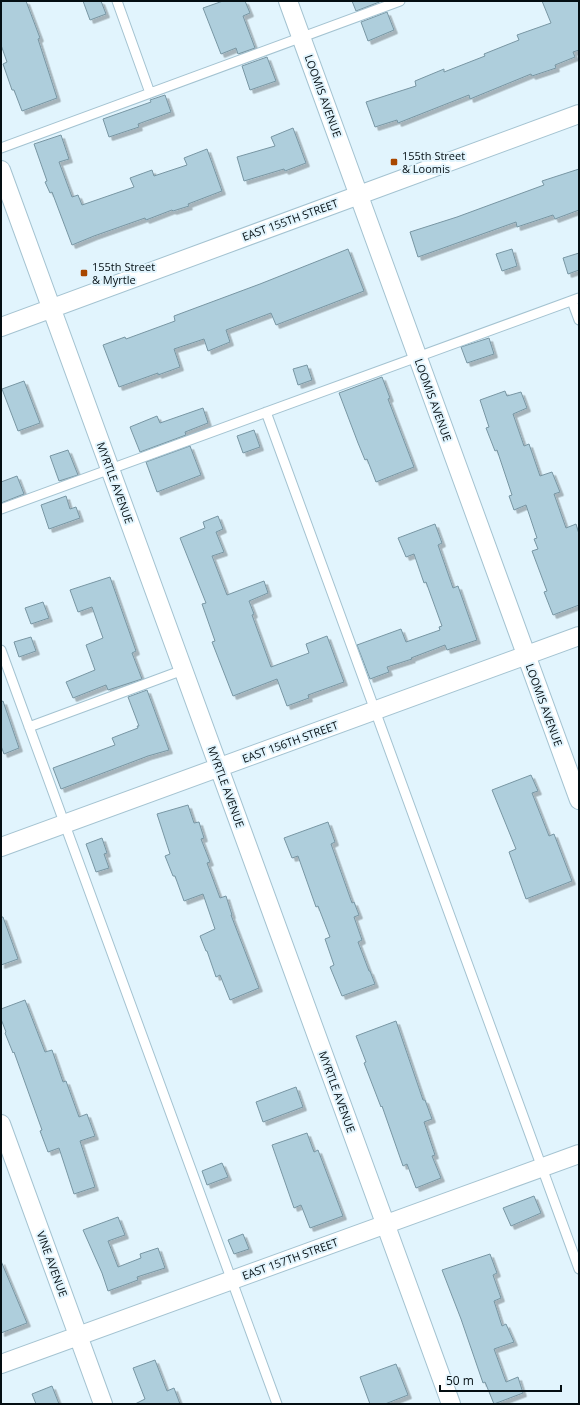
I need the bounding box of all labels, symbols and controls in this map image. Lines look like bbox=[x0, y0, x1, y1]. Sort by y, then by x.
street label: LOOMIS AVENUE bbox=[302, 53, 345, 139]
place label: 155th Street & Loomis bbox=[402, 148, 465, 176]
marker: 155th Street & Loomis bbox=[389, 157, 399, 167]
street label: EAST 155TH STREET bbox=[240, 195, 340, 244]
place label: 155th Street & Myrtle bbox=[92, 259, 155, 287]
marker: 155th Street & Myrtle bbox=[79, 268, 89, 278]
street label: LOOMIS AVENUE bbox=[412, 357, 455, 443]
street label: MYRTLE AVENUE bbox=[94, 440, 137, 526]
street label: LOOMIS AVENUE bbox=[523, 662, 566, 748]
street label: EAST 156TH STREET bbox=[240, 717, 340, 766]
street label: MYRTLE AVENUE bbox=[205, 744, 248, 830]
street label: MYRTLE AVENUE bbox=[316, 1049, 359, 1135]
street label: VINE AVENUE bbox=[34, 1229, 71, 1299]
street label: EAST 157TH STREET bbox=[240, 1234, 340, 1283]
scale bar bbox=[440, 1367, 561, 1393]
text: 50 m bbox=[446, 1372, 474, 1389]

